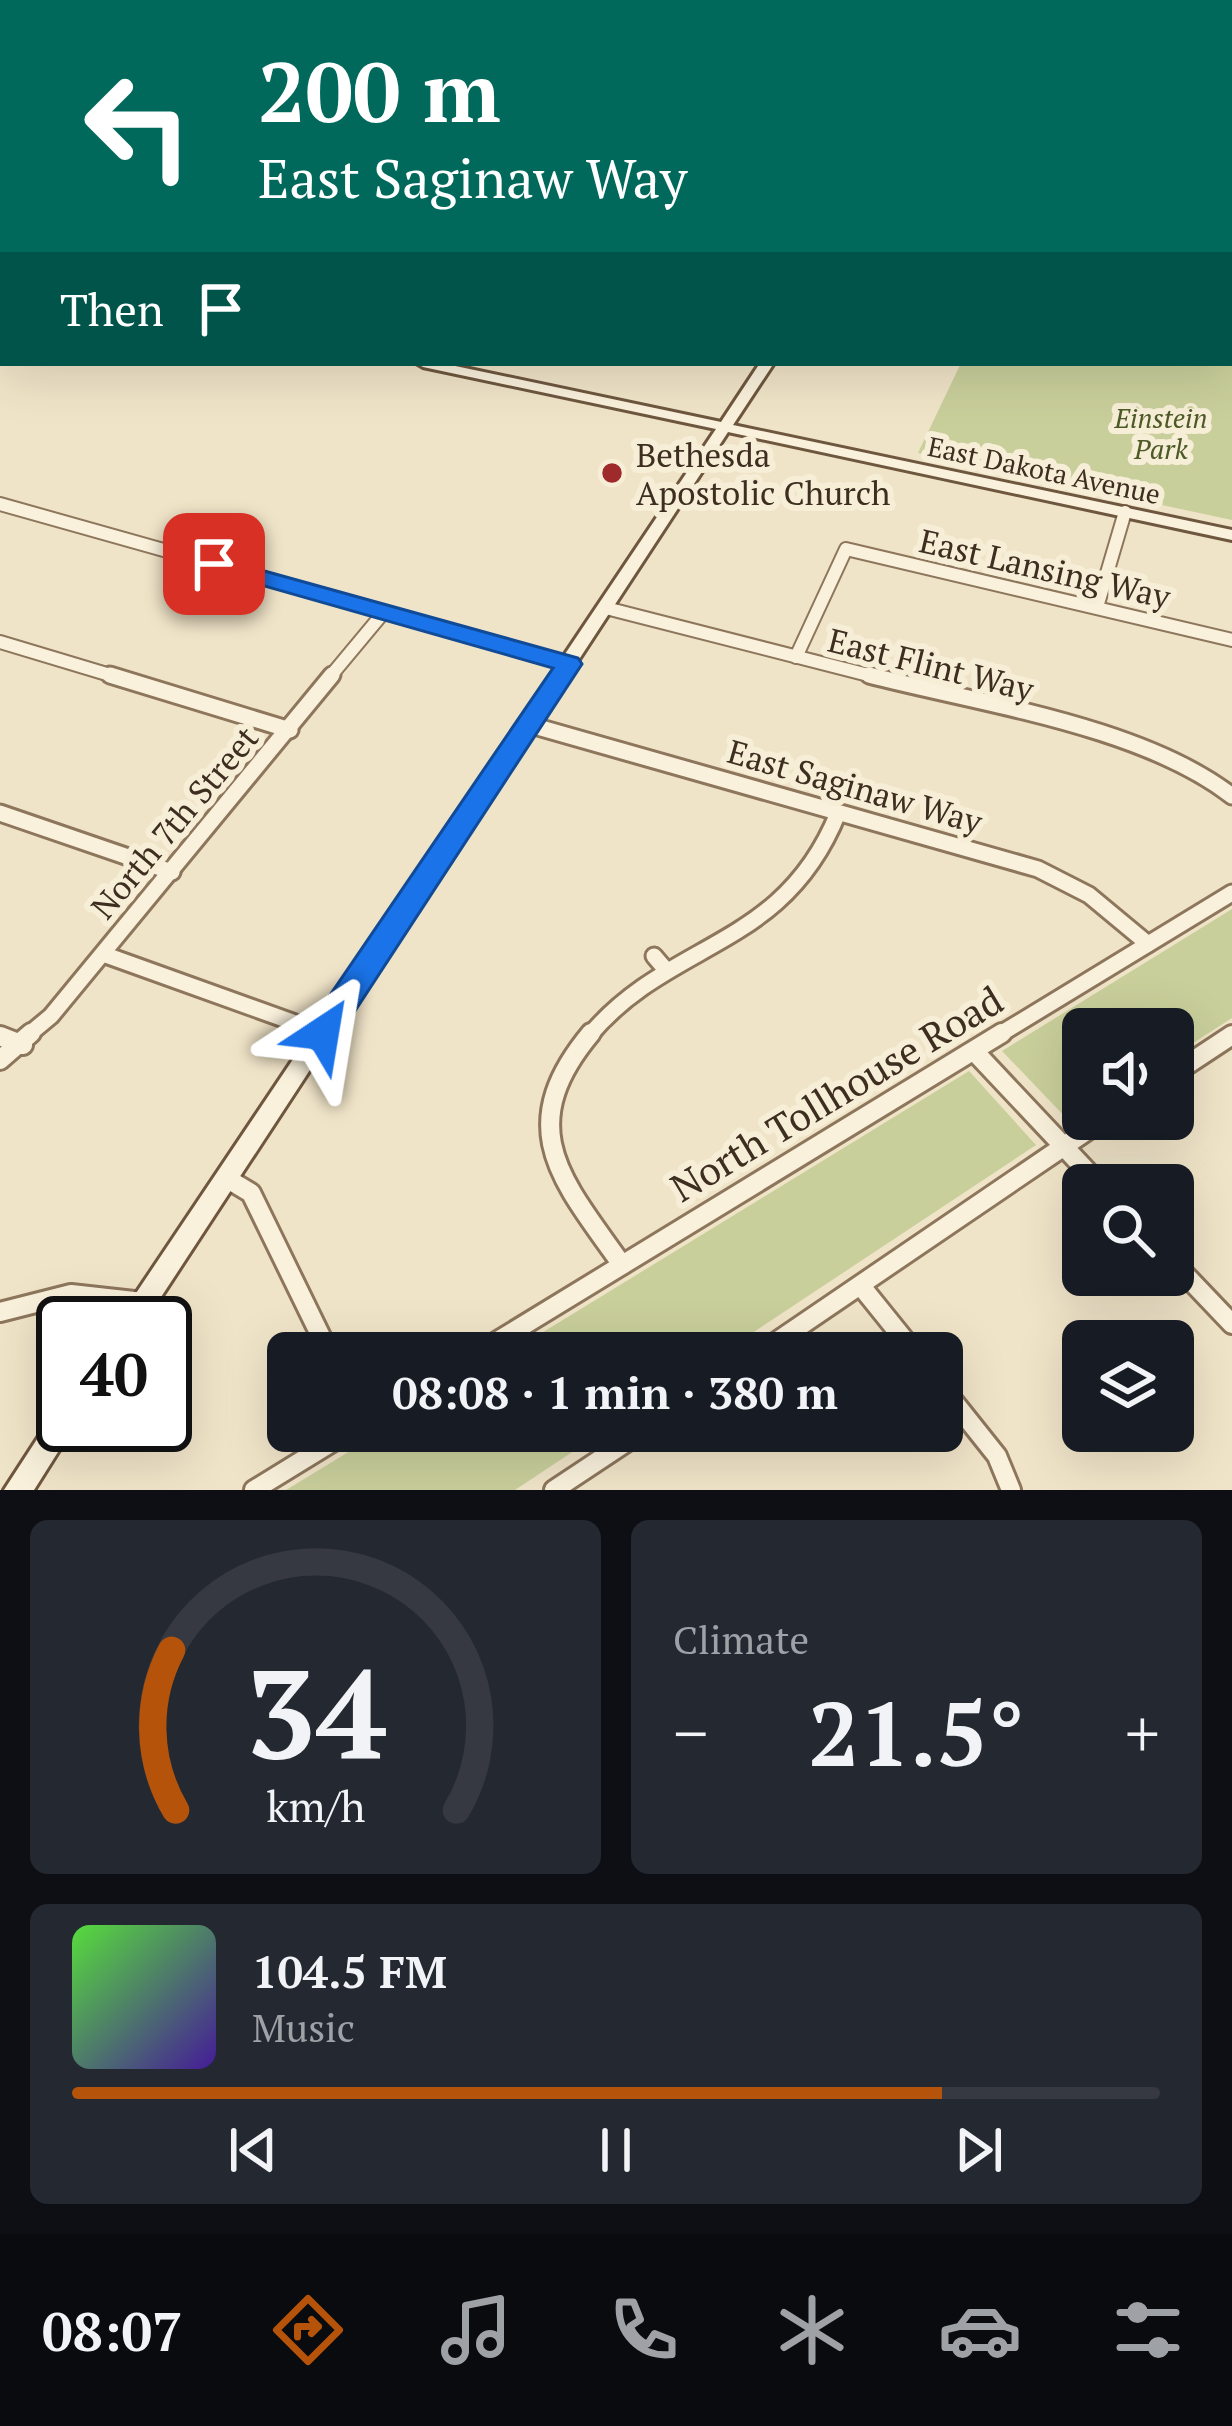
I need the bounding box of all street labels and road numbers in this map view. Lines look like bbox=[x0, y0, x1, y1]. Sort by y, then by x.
street label: East Dakota Avenue bbox=[924, 428, 1164, 512]
street label: East Lansing Way bbox=[915, 518, 1176, 618]
street label: East Flint Way bbox=[824, 618, 1039, 711]
street label: North 7th Street bbox=[81, 717, 267, 927]
street label: East Saginaw Way bbox=[723, 729, 988, 843]
street label: North Tollhouse Road bbox=[660, 973, 1012, 1213]

